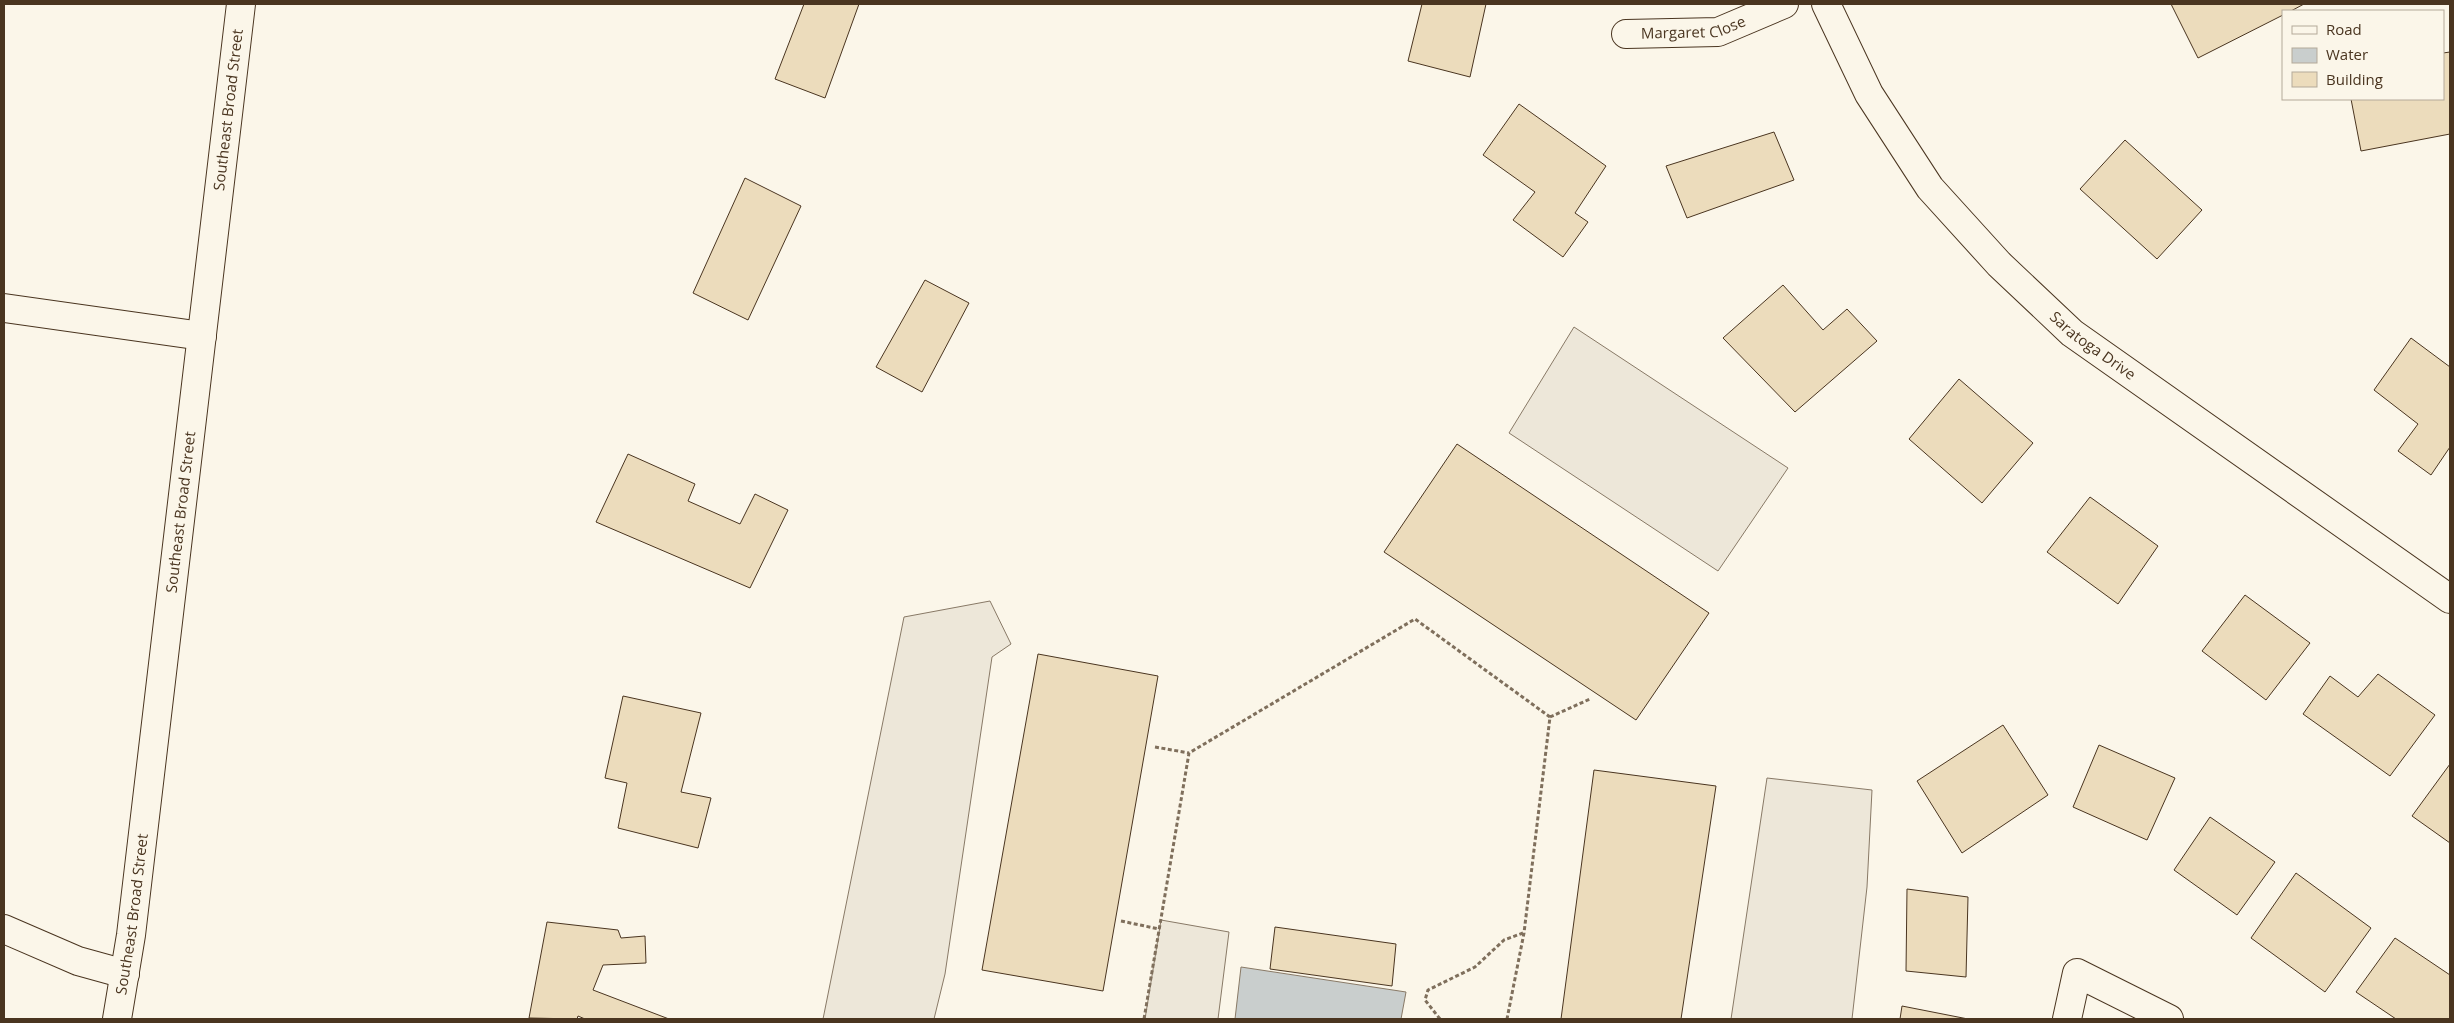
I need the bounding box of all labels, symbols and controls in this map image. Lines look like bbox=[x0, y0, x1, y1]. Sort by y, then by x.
legend bbox=[2282, 10, 2444, 100]
street label: Margaret Close bbox=[1641, 11, 1748, 43]
text: Road bbox=[2326, 19, 2362, 39]
street label: Southeast Broad Street bbox=[208, 28, 247, 192]
text: Water bbox=[2326, 44, 2368, 64]
text: Building bbox=[2326, 69, 2383, 89]
street label: Saratoga Drive bbox=[2046, 306, 2140, 384]
street label: Southeast Broad Street bbox=[161, 430, 199, 594]
street label: Southeast Broad Street bbox=[110, 832, 152, 996]

